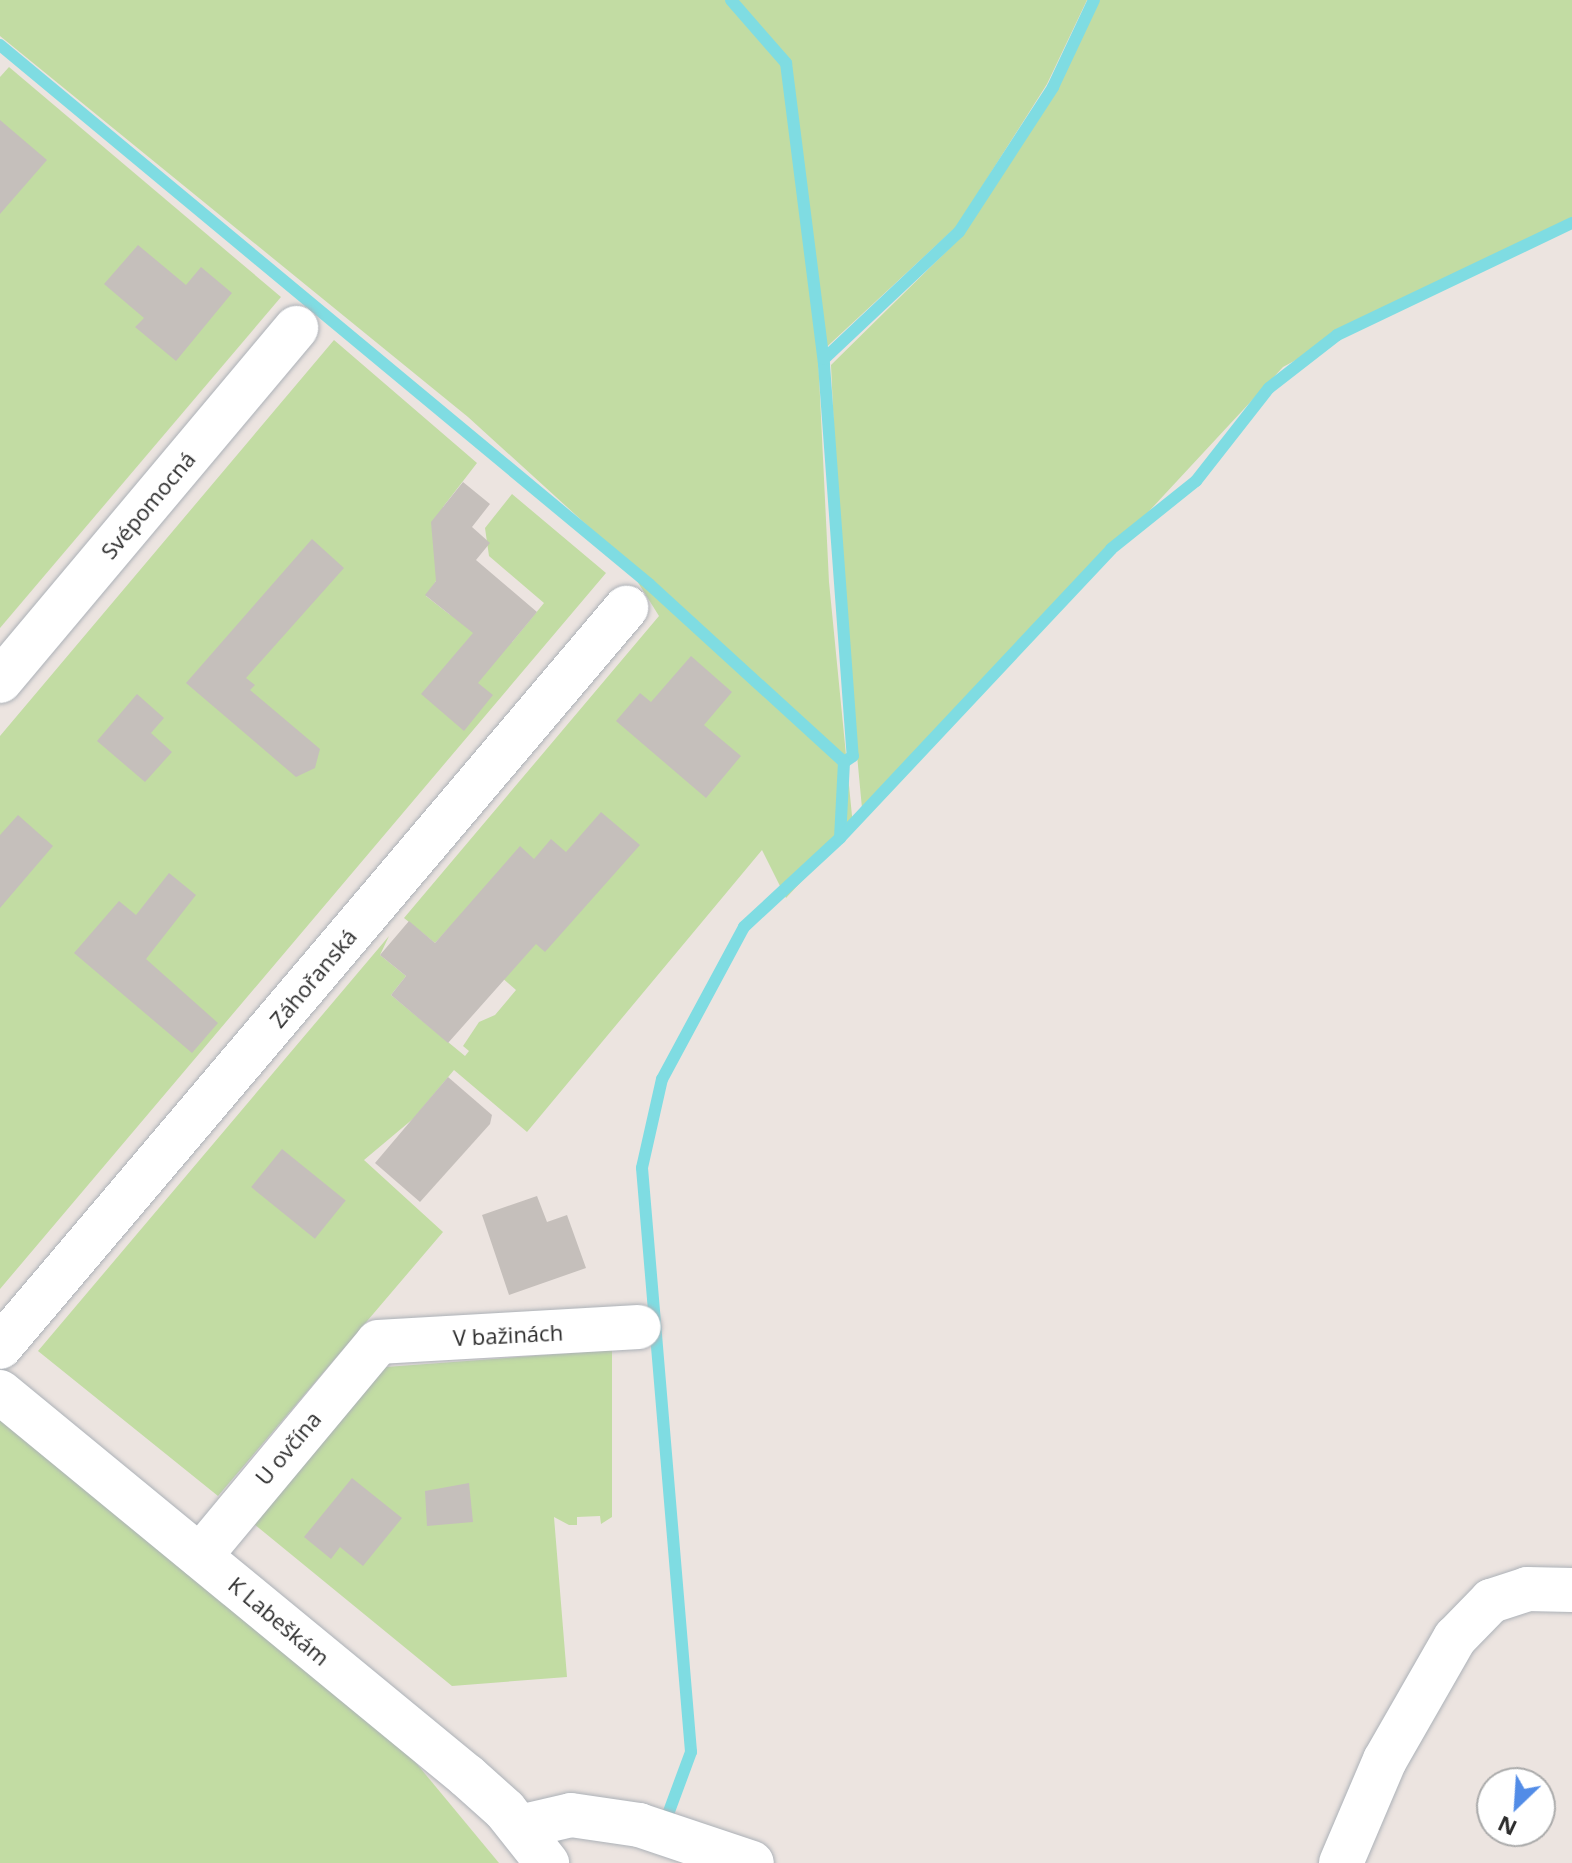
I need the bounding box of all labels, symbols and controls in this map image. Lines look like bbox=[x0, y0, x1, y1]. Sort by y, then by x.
street label: Svépomocná bbox=[95, 446, 201, 564]
street label: Záhořanská bbox=[264, 923, 362, 1033]
street label: V bažinách bbox=[452, 1319, 564, 1351]
street label: U ovčína bbox=[250, 1406, 326, 1490]
street label: K Labeškám bbox=[223, 1571, 335, 1671]
north arrow bbox=[1476, 1767, 1556, 1847]
text: N bbox=[1492, 1810, 1521, 1844]

